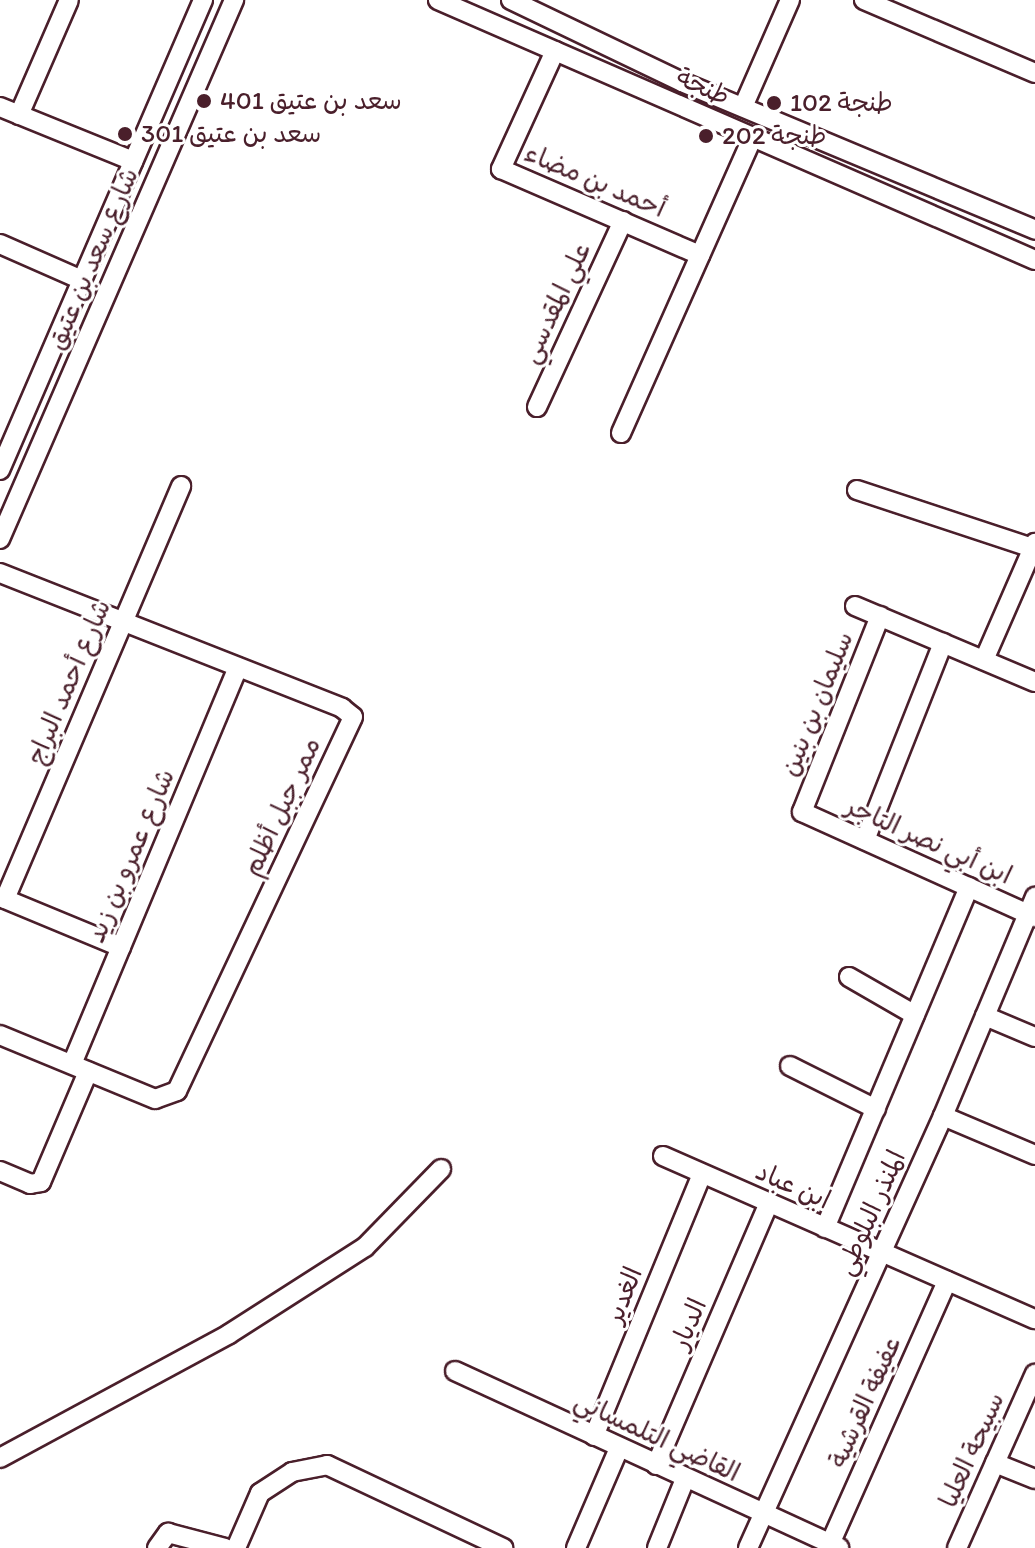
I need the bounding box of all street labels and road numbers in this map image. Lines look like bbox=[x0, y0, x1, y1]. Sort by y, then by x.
street label: طنجة bbox=[671, 62, 735, 112]
street label: أحمد بن مضاء bbox=[520, 137, 670, 225]
street label: شارع سعد بن عتيق bbox=[41, 163, 145, 355]
street label: علي المقدسي bbox=[514, 238, 598, 368]
street label: شارع أحمد البراج bbox=[20, 595, 118, 769]
street label: سليمان بن بنين bbox=[774, 627, 860, 781]
street label: ممر جبل أظلم bbox=[236, 733, 328, 881]
street label: شارع عمرو بن زيد bbox=[80, 764, 182, 948]
street label: ابن أبي نصر التاجر bbox=[841, 791, 1017, 891]
street label: المنذر البلوطي bbox=[830, 1146, 912, 1280]
street label: ابن عباد bbox=[751, 1156, 835, 1216]
street label: الغدير bbox=[599, 1262, 649, 1328]
street label: الديار bbox=[664, 1294, 714, 1354]
street label: عفيفة القرشية bbox=[822, 1331, 908, 1473]
street label: القاضي التلمساني bbox=[569, 1385, 745, 1489]
street label: سبيحة العليا bbox=[933, 1388, 1011, 1512]

